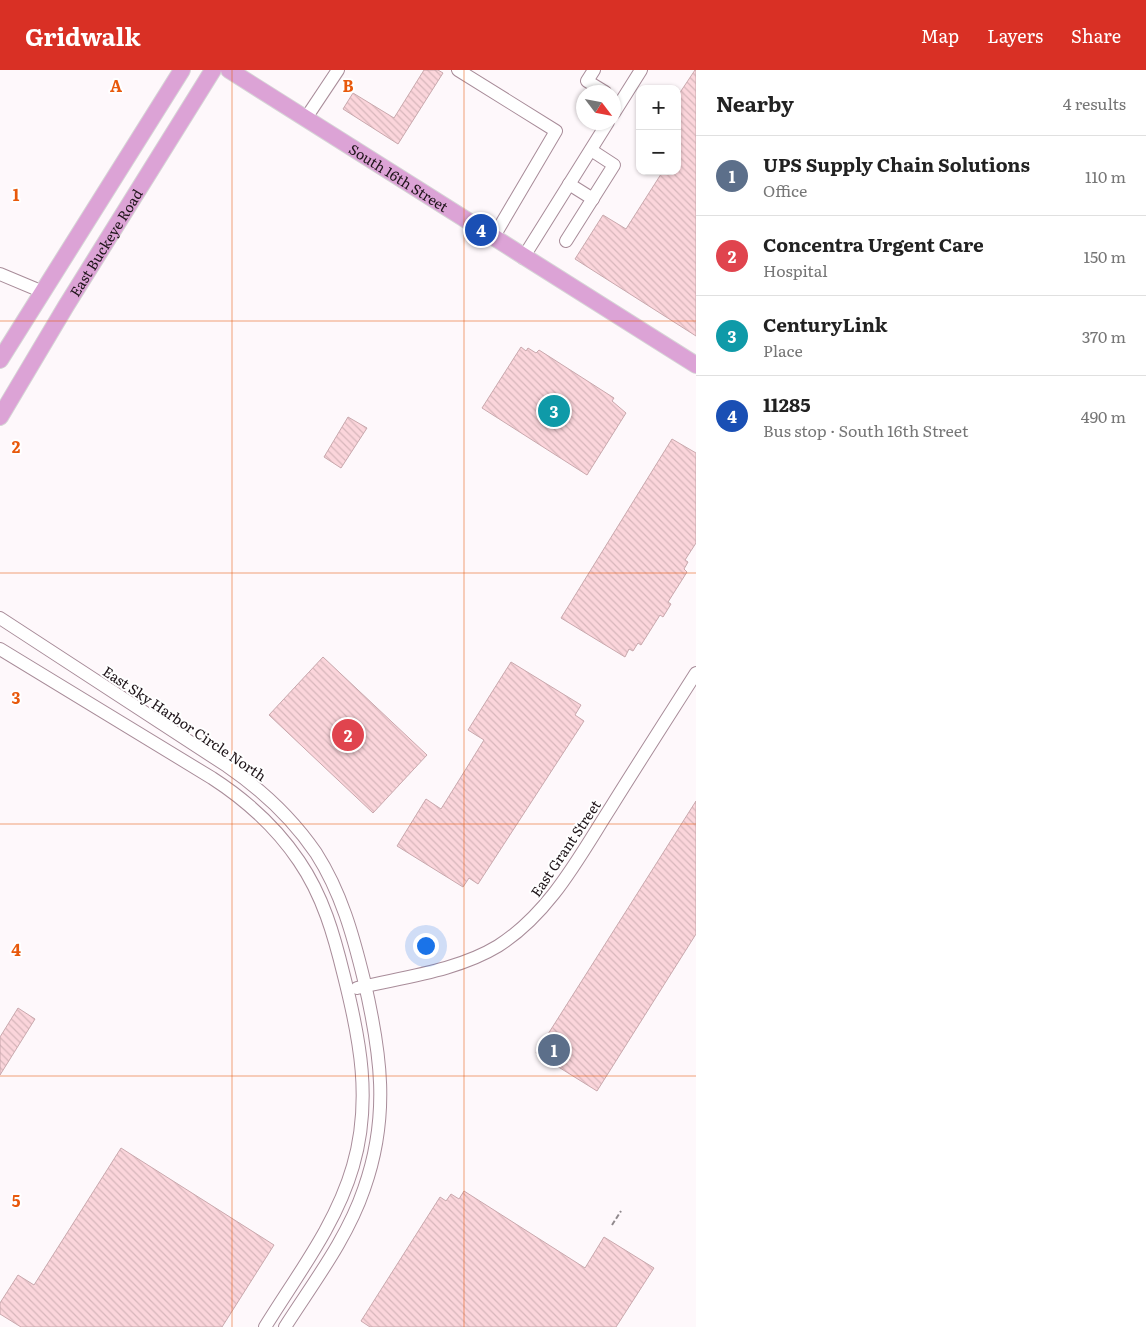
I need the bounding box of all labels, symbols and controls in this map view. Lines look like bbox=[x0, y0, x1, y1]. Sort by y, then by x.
text: Gridwalk bbox=[25, 18, 141, 53]
text: Map bbox=[921, 22, 959, 49]
text: Layers bbox=[987, 22, 1043, 49]
text: Share bbox=[1071, 22, 1121, 49]
text: A bbox=[110, 73, 122, 97]
text: B bbox=[342, 73, 354, 97]
north arrow bbox=[576, 85, 621, 130]
map controls bbox=[636, 85, 681, 175]
button: + bbox=[636, 85, 681, 130]
text: Nearby bbox=[716, 87, 794, 118]
text: 4 results bbox=[1063, 91, 1126, 115]
button: − bbox=[636, 130, 681, 175]
street label: South 16th Street bbox=[345, 138, 453, 216]
text: UPS Supply Chain Solutions bbox=[763, 150, 1030, 178]
text: 1 bbox=[729, 164, 735, 188]
text: 110 m bbox=[1085, 164, 1126, 188]
text: Office bbox=[763, 178, 807, 202]
text: 1 bbox=[13, 182, 20, 206]
street label: East Buckeye Road bbox=[64, 184, 147, 300]
pin: 4 bbox=[465, 211, 497, 249]
text: Concentra Urgent Care bbox=[763, 230, 984, 258]
text: 2 bbox=[728, 244, 736, 268]
text: 150 m bbox=[1083, 244, 1126, 268]
text: Hospital bbox=[763, 258, 828, 282]
text: CenturyLink bbox=[763, 310, 888, 338]
text: 3 bbox=[728, 324, 736, 348]
text: 370 m bbox=[1082, 324, 1126, 348]
text: Place bbox=[763, 338, 803, 362]
text: 11285 bbox=[763, 390, 810, 418]
pin: 3 bbox=[538, 392, 570, 430]
text: 4 bbox=[727, 404, 737, 428]
text: 490 m bbox=[1081, 404, 1126, 428]
text: Bus stop · South 16th Street bbox=[763, 418, 968, 442]
text: 2 bbox=[12, 434, 21, 458]
street label: East Sky Harbor Circle North bbox=[99, 661, 271, 785]
text: 3 bbox=[12, 685, 21, 709]
pin: 2 bbox=[332, 716, 364, 754]
street label: East Grant Street bbox=[525, 795, 605, 900]
your location bbox=[413, 933, 439, 959]
text: 4 bbox=[11, 937, 21, 961]
pin: 1 bbox=[538, 1031, 570, 1069]
text: 5 bbox=[12, 1188, 21, 1212]

